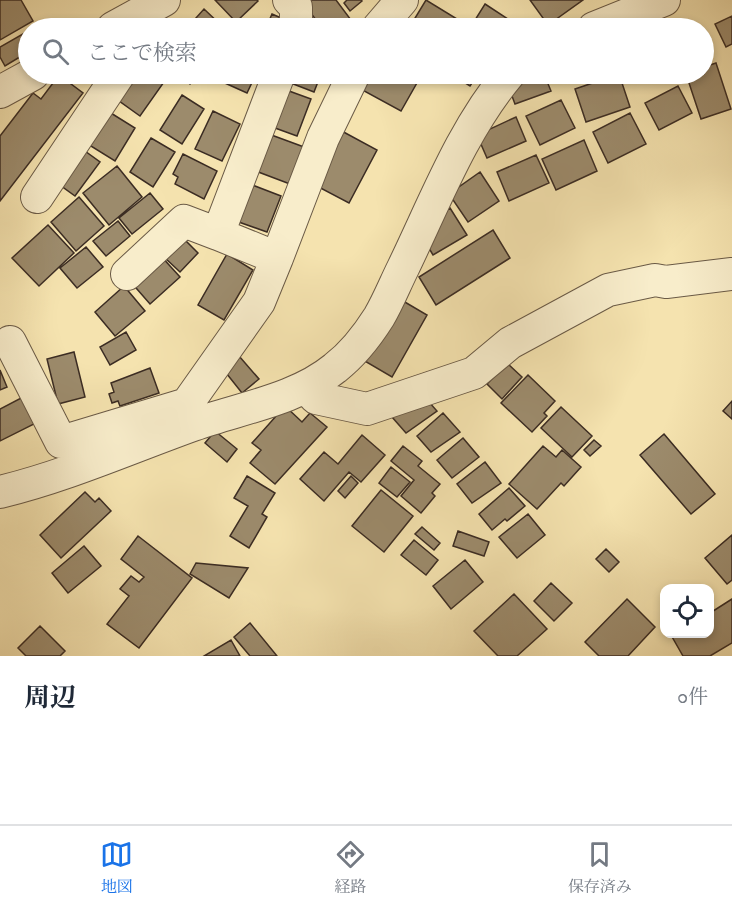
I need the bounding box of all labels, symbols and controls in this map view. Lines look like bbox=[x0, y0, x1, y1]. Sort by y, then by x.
search box bbox=[18, 18, 714, 84]
icon: search bbox=[39, 35, 72, 68]
text: ここで検索 bbox=[87, 40, 197, 67]
map controls bbox=[660, 584, 714, 638]
button: locate bbox=[660, 584, 714, 638]
text: 周辺 bbox=[24, 682, 76, 715]
text: 0件 bbox=[677, 685, 708, 710]
tab: 地図 bbox=[100, 838, 133, 897]
tab: 経路 bbox=[334, 838, 367, 897]
tab: 保存済み bbox=[568, 838, 632, 897]

